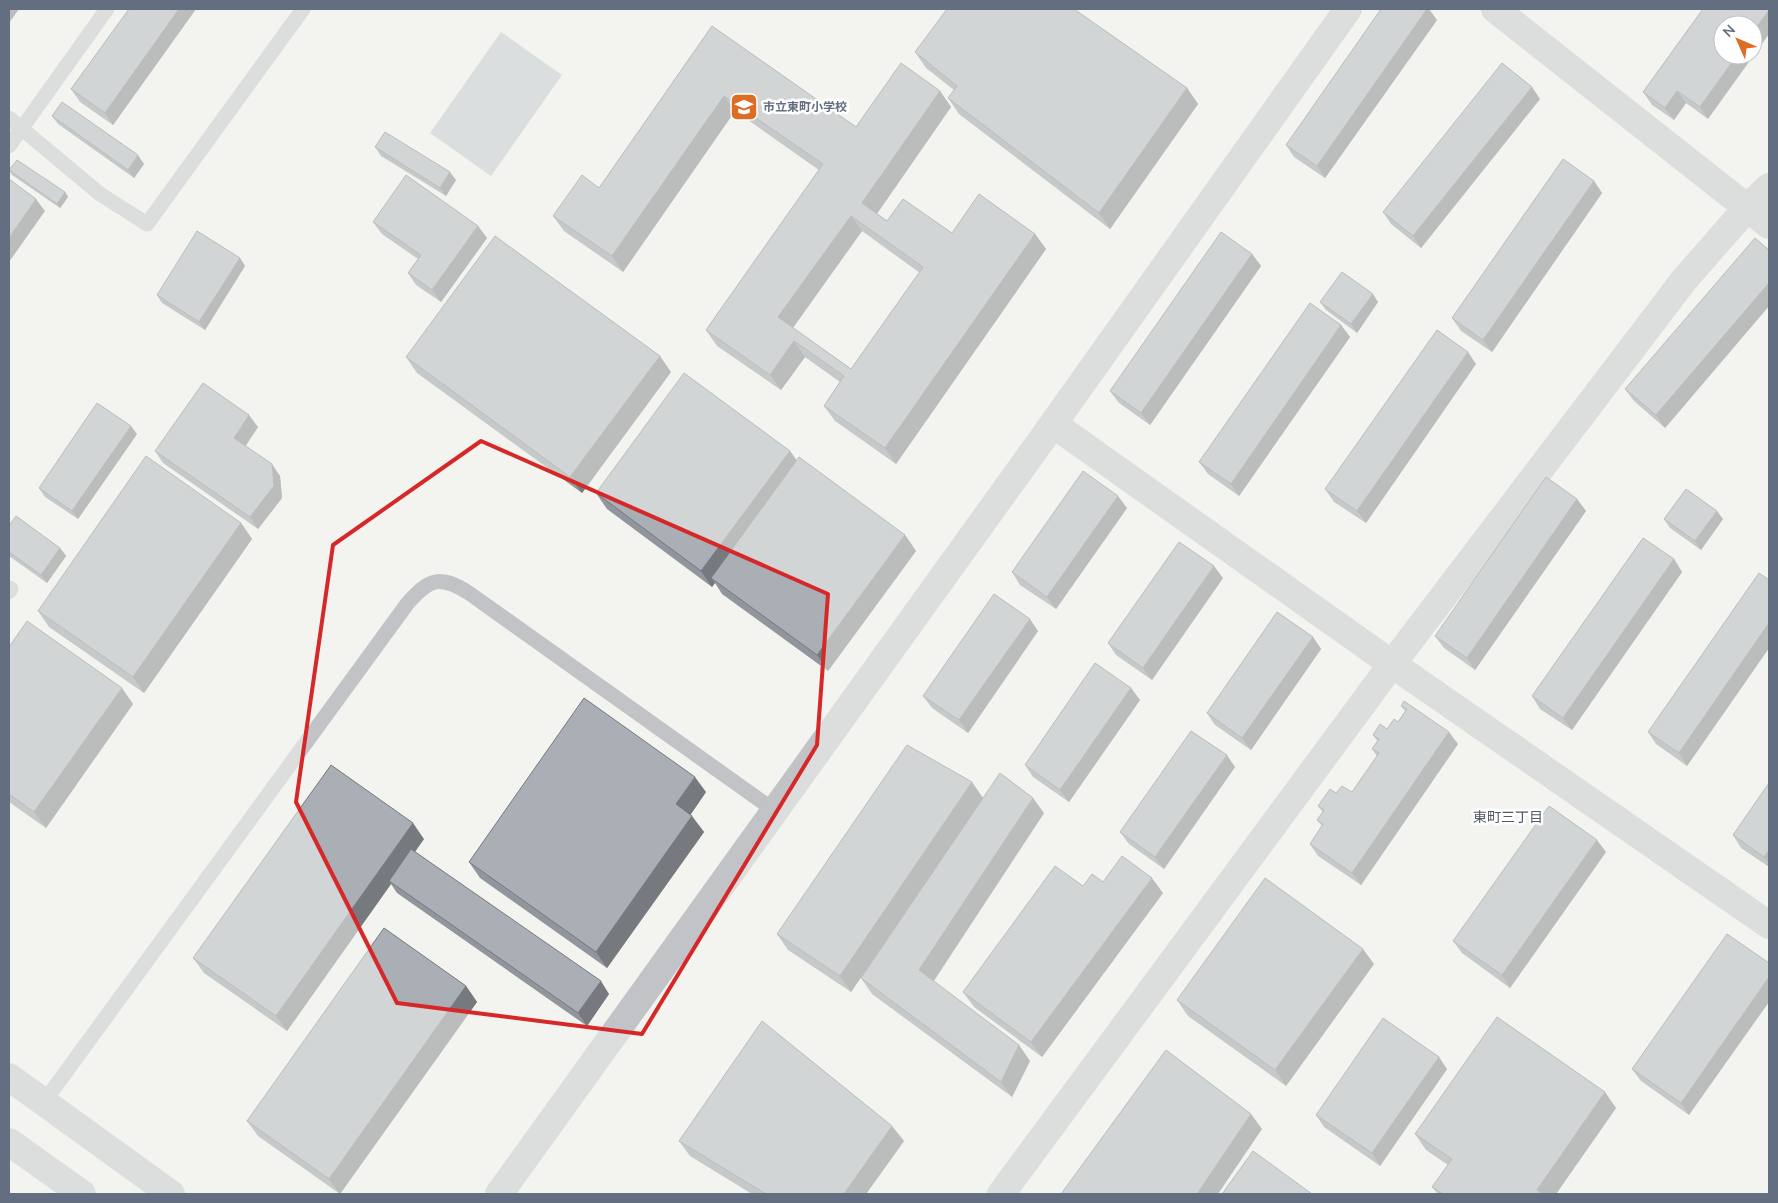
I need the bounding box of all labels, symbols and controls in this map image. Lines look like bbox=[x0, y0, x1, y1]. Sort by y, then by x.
north arrow bbox=[1713, 15, 1763, 65]
text: N bbox=[1719, 21, 1740, 42]
school or university icon: 市立東町小学校 bbox=[729, 92, 759, 122]
place label: 市立東町小学校 bbox=[763, 99, 847, 115]
district label: 東町三丁目 bbox=[1473, 808, 1543, 827]

